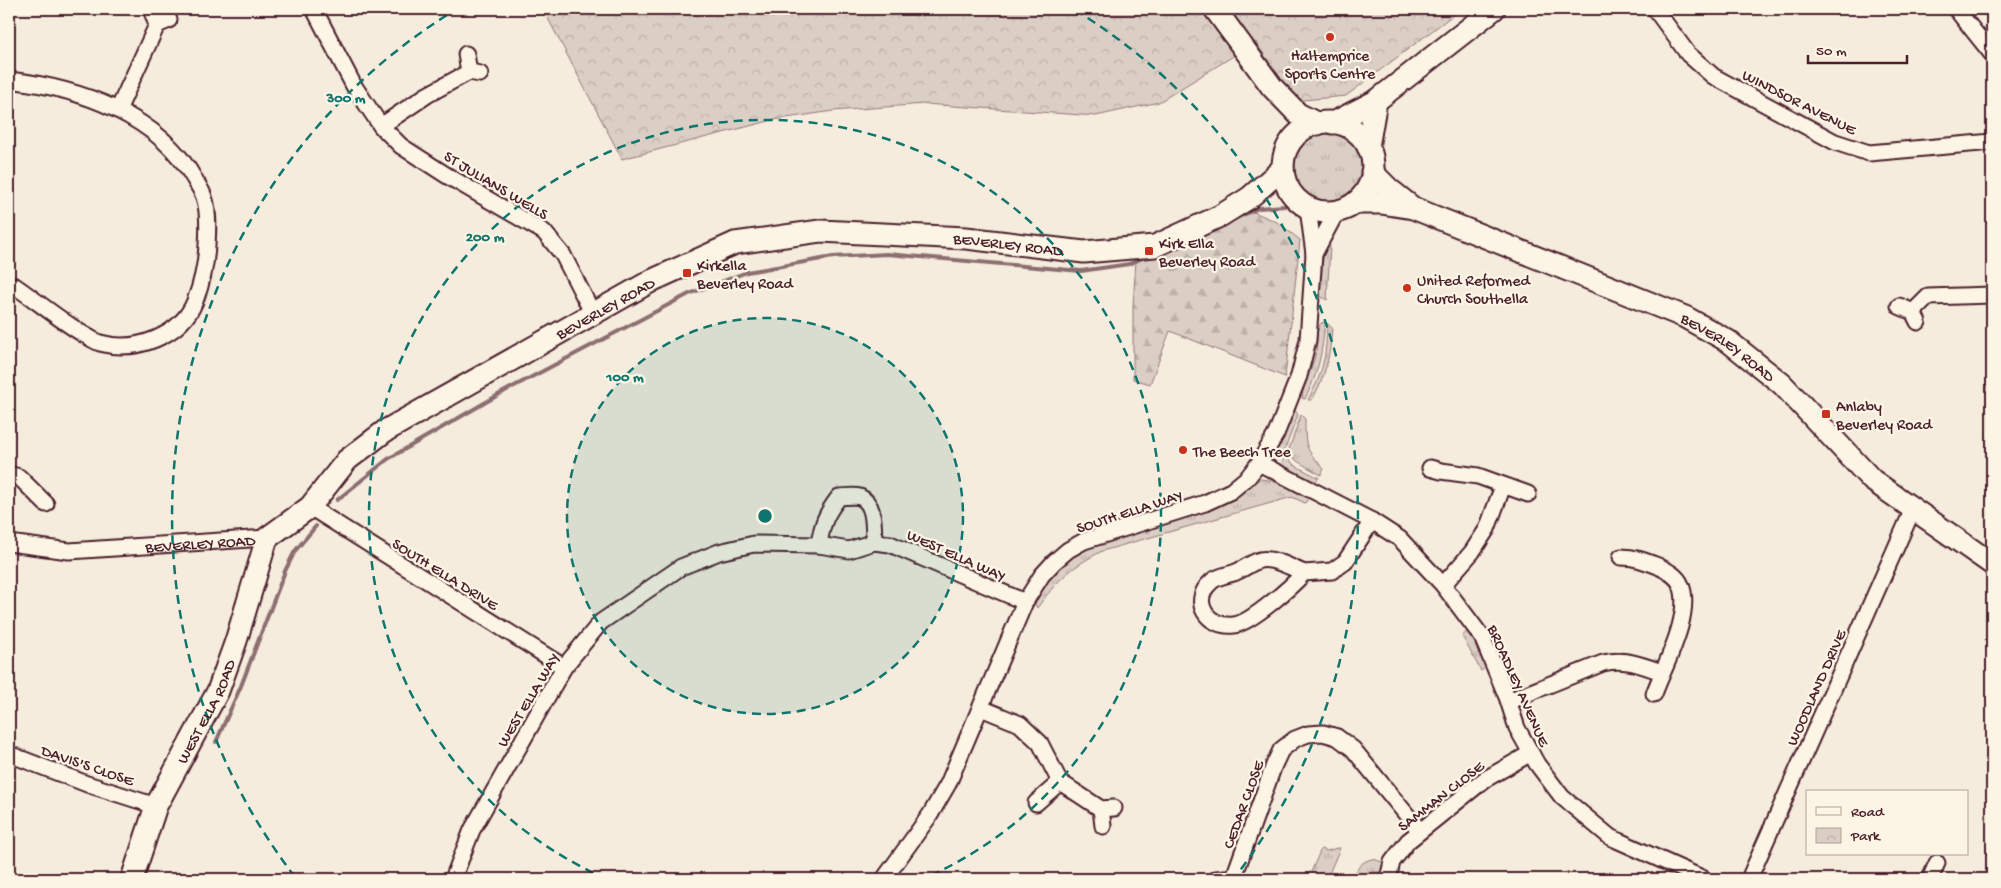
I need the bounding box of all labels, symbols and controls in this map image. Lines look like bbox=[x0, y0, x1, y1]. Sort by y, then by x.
marker: Haltemprice Sports Centre bbox=[1324, 31, 1336, 43]
scale bar bbox=[1808, 32, 1907, 64]
text: 50 m bbox=[1816, 43, 1847, 61]
place label: Haltemprice Sports Centre bbox=[1285, 48, 1376, 85]
street label: WINDSOR AVENUE bbox=[1738, 67, 1860, 142]
text: 300 m bbox=[325, 90, 366, 108]
street label: ST JULIANS WELLS bbox=[439, 148, 551, 226]
text: 200 m bbox=[466, 229, 505, 247]
street label: BEVERLEY ROAD bbox=[952, 231, 1064, 262]
place label: Kirk Ella Beverley Road bbox=[1158, 236, 1256, 273]
marker: Kirk Ella Beverley Road bbox=[1143, 245, 1155, 257]
place label: Kirkella Beverley Road bbox=[696, 258, 794, 295]
marker: Kirkella Beverley Road bbox=[681, 267, 693, 279]
place label: United Reformed Church Southella bbox=[1417, 273, 1531, 310]
street label: BEVERLEY ROAD bbox=[553, 275, 660, 346]
marker: United Reformed Church Southella bbox=[1401, 282, 1413, 294]
street label: BEVERLEY ROAD bbox=[1676, 310, 1778, 388]
text: 100 m bbox=[605, 369, 644, 387]
place label: Anlaby Beverley Road bbox=[1835, 399, 1933, 436]
marker: Anlaby Beverley Road bbox=[1820, 408, 1832, 420]
marker: The Beech Tree bbox=[1177, 444, 1189, 456]
place label: The Beech Tree bbox=[1192, 444, 1291, 463]
street label: SOUTH ELLA WAY bbox=[1074, 487, 1186, 539]
centre of rings bbox=[756, 507, 774, 525]
street label: WEST ELLA WAY bbox=[903, 527, 1008, 587]
street label: BEVERLEY ROAD bbox=[144, 533, 257, 559]
street label: SOUTH ELLA DRIVE bbox=[387, 536, 502, 617]
street label: BROADLEY AVENUE bbox=[1481, 622, 1553, 751]
street label: WOODLAND DRIVE bbox=[1784, 627, 1853, 749]
street label: WEST ELLA WAY bbox=[494, 650, 566, 751]
street label: WEST ELLA ROAD bbox=[175, 657, 242, 768]
street label: DAVIS'S CLOSE bbox=[37, 742, 137, 792]
street label: CEDAR CLOSE bbox=[1221, 758, 1270, 852]
street label: SAMMAN CLOSE bbox=[1395, 758, 1490, 837]
legend bbox=[1806, 790, 1968, 856]
text: Road bbox=[1851, 804, 1885, 822]
text: Park bbox=[1850, 828, 1881, 846]

